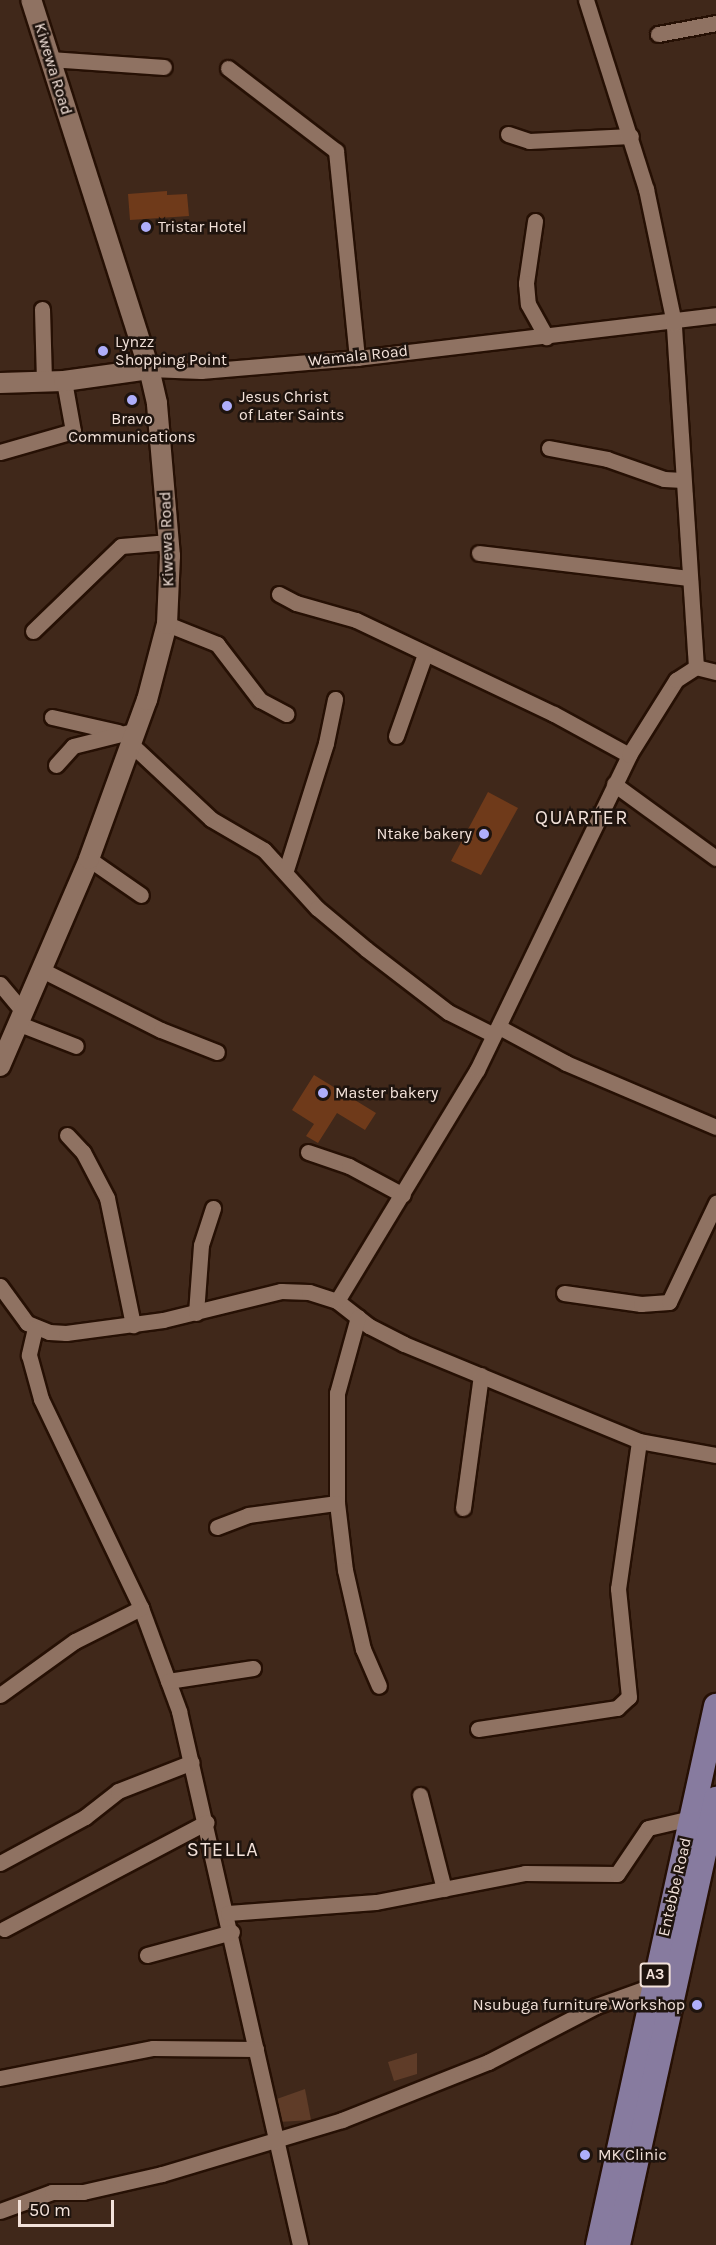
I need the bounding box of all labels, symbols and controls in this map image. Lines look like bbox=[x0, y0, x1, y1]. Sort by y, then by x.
street label: Kiwewa Road bbox=[30, 21, 76, 117]
place label: Tristar Hotel bbox=[158, 217, 246, 237]
marker: Tristar Hotel bbox=[139, 220, 153, 234]
place label: Lynzz Shopping Point bbox=[115, 332, 227, 370]
street label: Wamala Road bbox=[307, 341, 409, 371]
marker: Lynzz Shopping Point bbox=[96, 344, 110, 358]
place label: Jesus Christ of Later Saints bbox=[239, 387, 344, 425]
marker: Bravo Communications bbox=[125, 393, 139, 407]
marker: Jesus Christ of Later Saints bbox=[220, 399, 234, 413]
place label: Bravo Communications bbox=[68, 409, 196, 447]
street label: Kiwewa Road bbox=[156, 491, 178, 587]
district label: QUARTER bbox=[535, 805, 629, 829]
place label: Ntake bakery bbox=[376, 824, 472, 844]
marker: Ntake bakery bbox=[477, 827, 491, 841]
place label: Master bakery bbox=[335, 1083, 438, 1103]
marker: Master bakery bbox=[316, 1086, 330, 1100]
street label: Entebbe Road bbox=[654, 1836, 696, 1938]
district label: STELLA bbox=[187, 1837, 259, 1861]
road number: A3 bbox=[638, 1963, 672, 1987]
place label: Nsubuga furniture Workshop bbox=[473, 1995, 685, 2015]
marker: Nsubuga furniture Workshop bbox=[690, 1998, 704, 2012]
place label: MK Clinic bbox=[598, 2145, 667, 2165]
marker: MK Clinic bbox=[576, 2146, 594, 2164]
scale bar bbox=[21, 2188, 117, 2226]
text: 50 m bbox=[29, 2199, 71, 2221]

